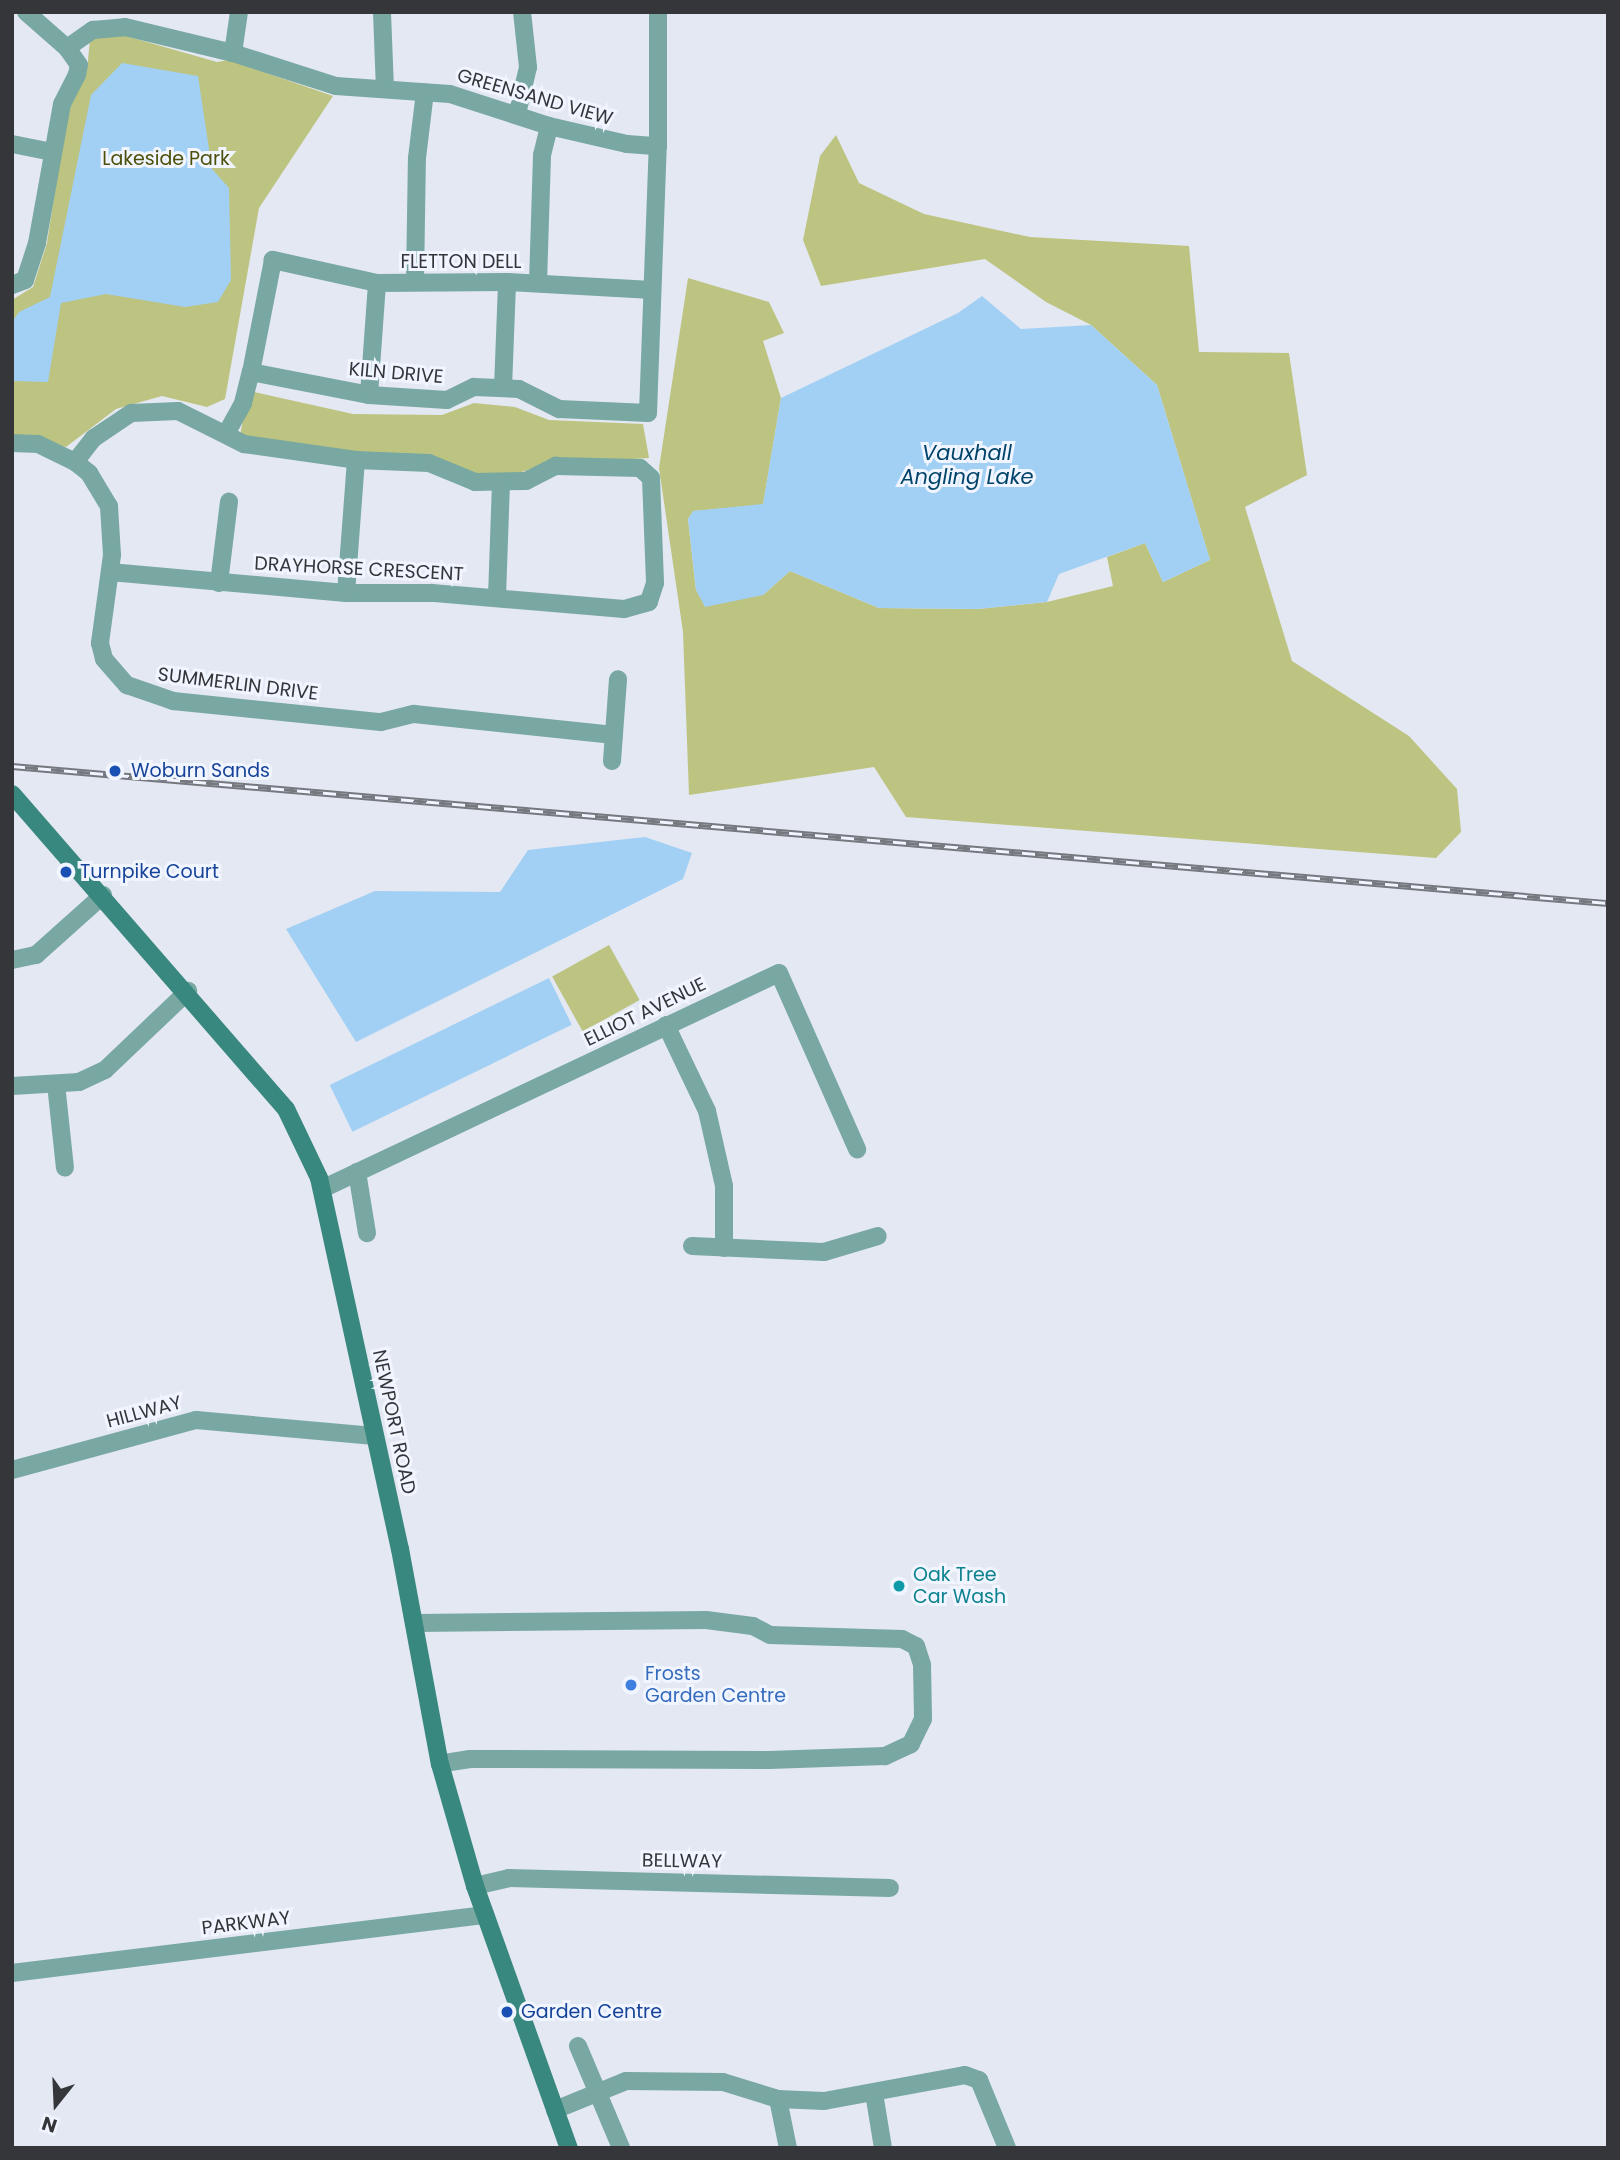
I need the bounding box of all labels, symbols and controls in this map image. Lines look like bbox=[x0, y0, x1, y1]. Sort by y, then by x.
street label: GREENSAND VIEW bbox=[455, 64, 615, 130]
park label: Lakeside Park bbox=[102, 148, 230, 170]
street label: FLETTON DELL bbox=[400, 251, 522, 273]
street label: KILN DRIVE bbox=[348, 358, 444, 388]
water label: Vauxhall Angling Lake bbox=[900, 440, 1034, 490]
street label: DRAYHORSE CRESCENT bbox=[254, 552, 464, 586]
street label: SUMMERLIN DRIVE bbox=[156, 663, 320, 705]
place label: Woburn Sands bbox=[131, 760, 270, 782]
marker: Woburn Sands bbox=[105, 761, 125, 781]
place label: Turnpike Court bbox=[80, 861, 219, 883]
marker: Turnpike Court bbox=[58, 864, 74, 880]
street label: ELLIOT AVENUE bbox=[580, 973, 710, 1051]
street label: NEWPORT ROAD bbox=[368, 1348, 420, 1496]
street label: HILLWAY bbox=[104, 1391, 184, 1433]
place label: Oak Tree Car Wash bbox=[913, 1564, 1006, 1608]
marker: Oak Tree Car Wash bbox=[891, 1578, 907, 1594]
place label: Frosts Garden Centre bbox=[645, 1663, 786, 1707]
marker: Frosts Garden Centre bbox=[623, 1677, 639, 1693]
street label: BELLWAY bbox=[642, 1849, 722, 1873]
street label: PARKWAY bbox=[200, 1906, 292, 1940]
place label: Garden Centre bbox=[521, 2001, 662, 2023]
marker: Garden Centre bbox=[499, 2004, 515, 2020]
north arrow bbox=[21, 2069, 91, 2139]
text: N bbox=[38, 2109, 60, 2139]

